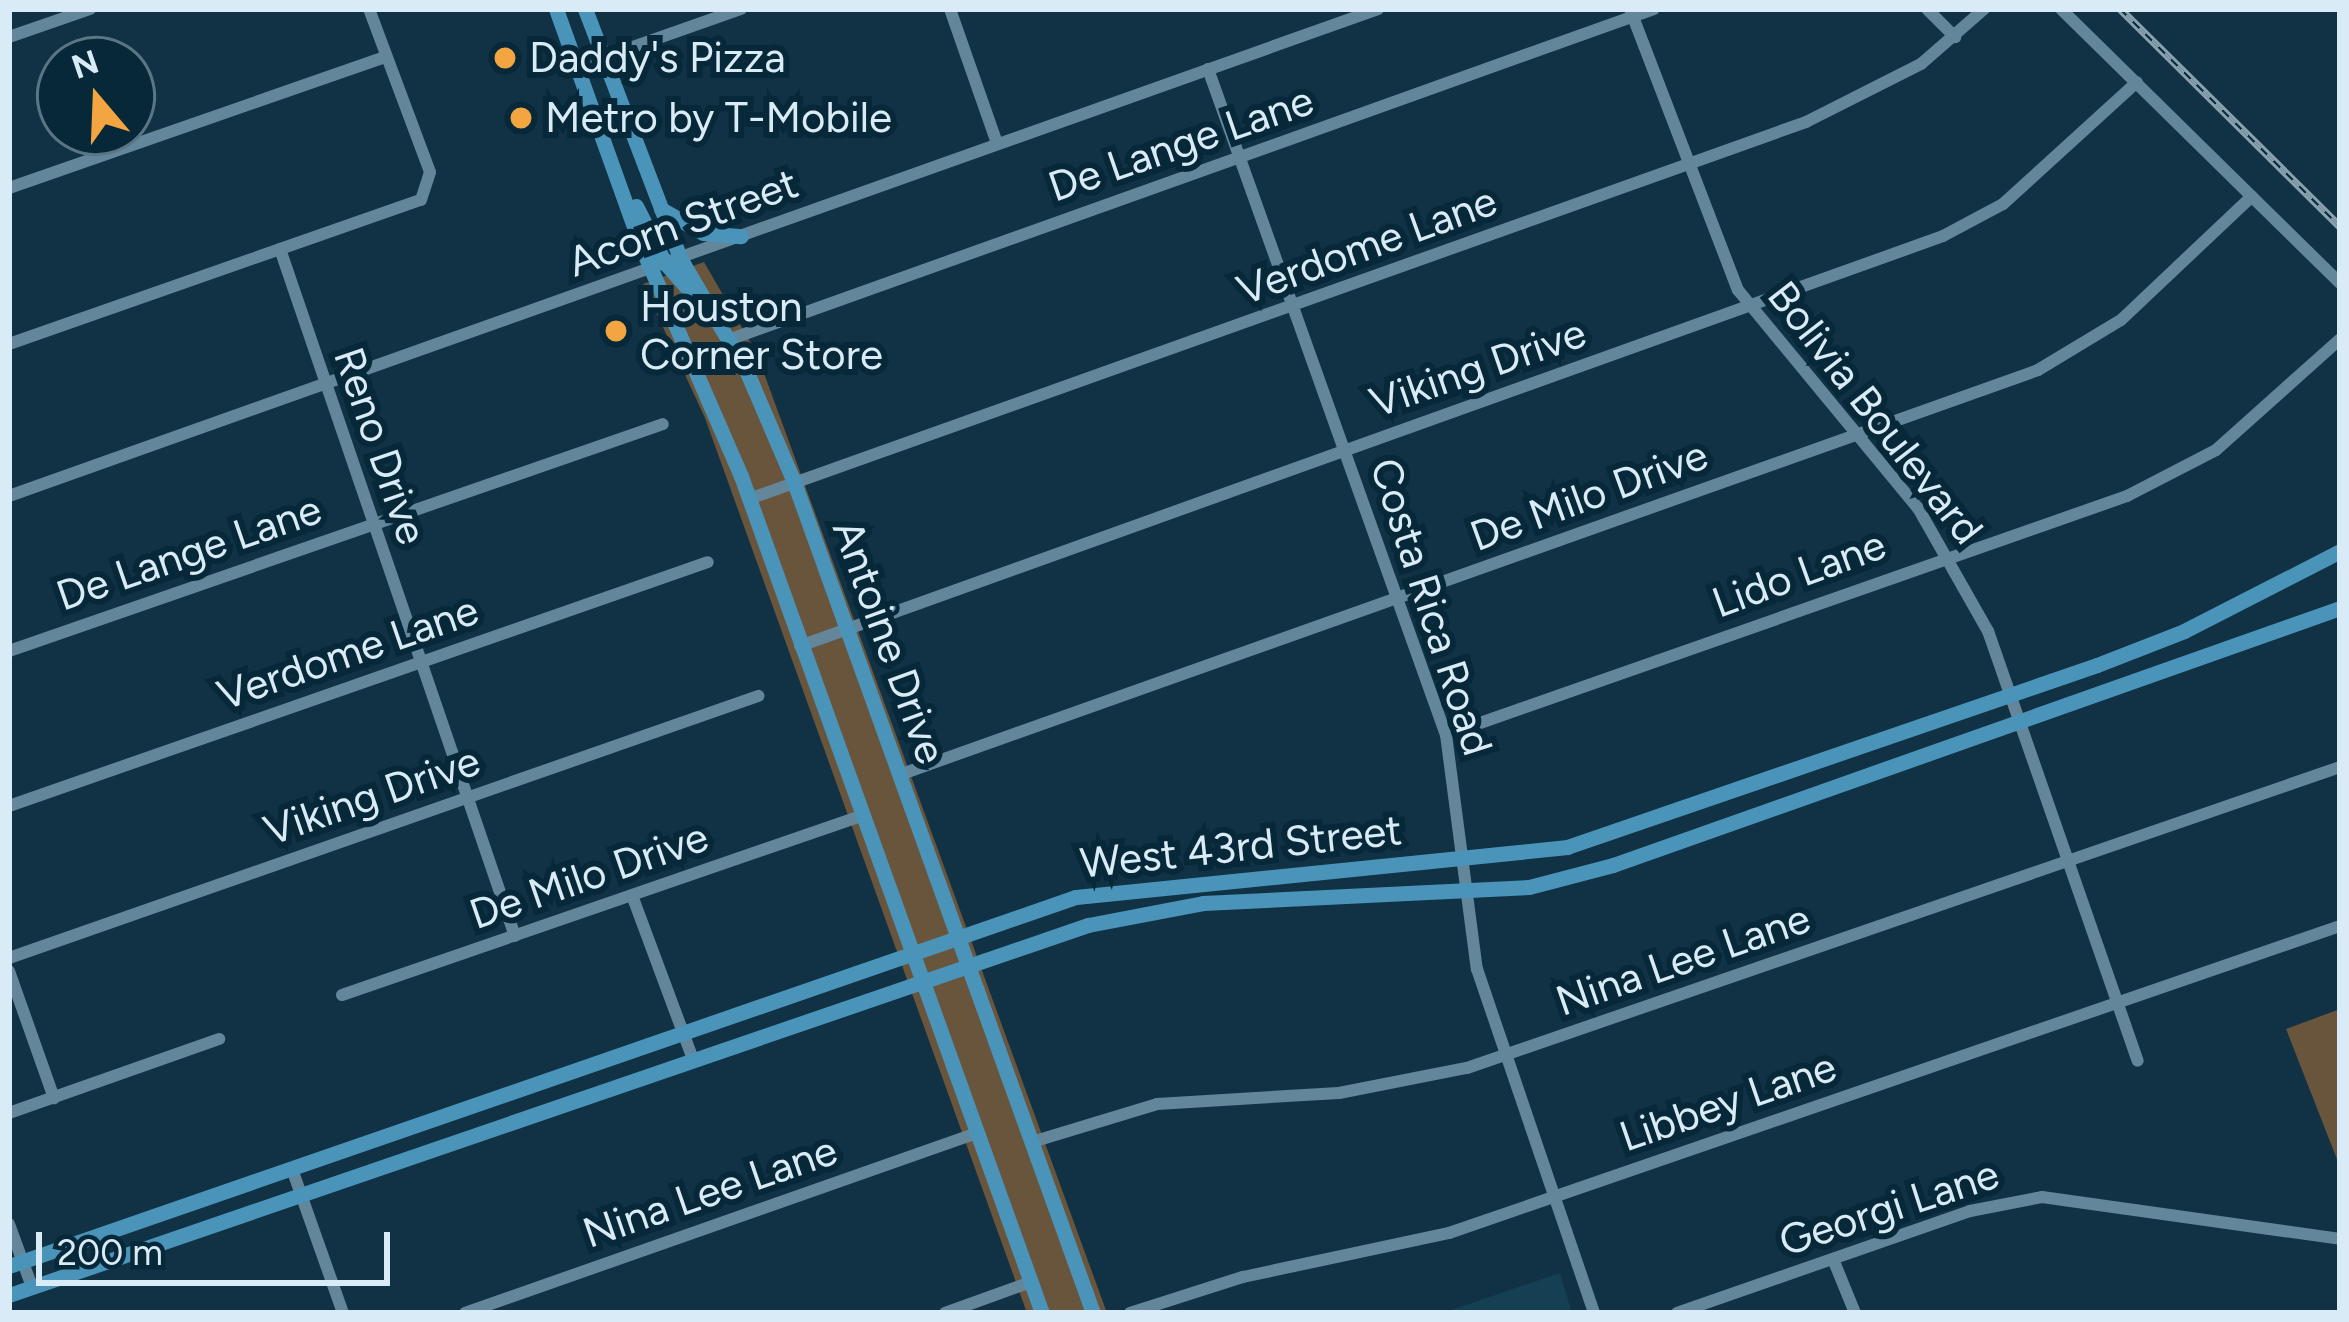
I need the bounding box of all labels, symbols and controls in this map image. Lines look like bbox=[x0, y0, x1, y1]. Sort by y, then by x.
place label: Daddy's Pizza bbox=[529, 33, 786, 83]
north arrow bbox=[36, 36, 156, 156]
text: N bbox=[67, 42, 103, 87]
marker: Daddy's Pizza bbox=[492, 45, 518, 71]
street label: De Lange Lane bbox=[1042, 75, 1320, 213]
place label: Metro by T-Mobile bbox=[545, 93, 892, 143]
marker: Metro by T-Mobile bbox=[508, 105, 534, 131]
street label: Acorn Street bbox=[561, 158, 805, 288]
street label: Verdome Lane bbox=[1230, 176, 1504, 316]
street label: Bolivia Boulevard bbox=[1757, 272, 1993, 554]
place label: Houston Corner Store bbox=[640, 282, 883, 380]
street label: Viking Drive bbox=[1364, 308, 1592, 428]
marker: Houston Corner Store bbox=[603, 318, 629, 344]
street label: Reno Drive bbox=[323, 341, 437, 551]
street label: De Milo Drive bbox=[1464, 430, 1714, 562]
street label: Costa Rica Road bbox=[1359, 452, 1503, 762]
street label: De Lange Lane bbox=[50, 484, 328, 622]
street label: Antoine Drive bbox=[822, 513, 956, 771]
street label: Lido Lane bbox=[1706, 519, 1892, 629]
street label: Verdome Lane bbox=[211, 585, 485, 721]
street label: Viking Drive bbox=[258, 736, 486, 856]
street label: West 43rd Street bbox=[1078, 805, 1404, 889]
street label: De Milo Drive bbox=[463, 812, 715, 940]
street label: Nina Lee Lane bbox=[1549, 893, 1817, 1027]
street label: Libbey Lane bbox=[1613, 1042, 1843, 1162]
street label: Nina Lee Lane bbox=[576, 1125, 844, 1259]
street label: Georgi Lane bbox=[1773, 1149, 2005, 1267]
scale bar bbox=[42, 1208, 396, 1282]
text: 200 m bbox=[57, 1231, 163, 1274]

